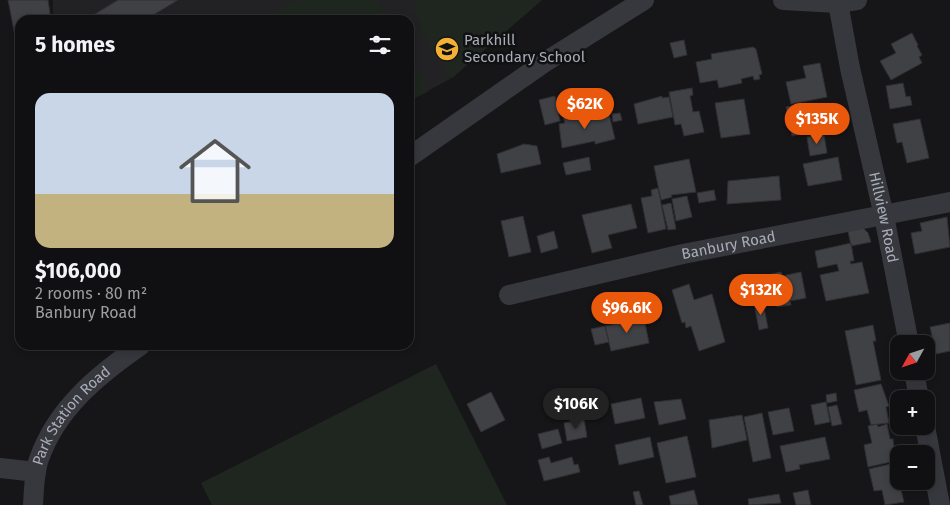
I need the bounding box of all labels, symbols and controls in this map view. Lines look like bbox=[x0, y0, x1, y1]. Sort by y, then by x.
icon: filters bbox=[366, 31, 394, 59]
place label: Parkhill Secondary School bbox=[464, 31, 586, 66]
text: 5 homes bbox=[35, 32, 115, 58]
school or university icon: Parkhill Secondary School bbox=[434, 36, 460, 62]
pin: $62K bbox=[555, 88, 615, 130]
text: $62K bbox=[567, 94, 603, 113]
pin: $135K bbox=[782, 102, 852, 145]
text: $135K bbox=[796, 109, 838, 128]
icon: home bbox=[170, 126, 260, 216]
street label: Hillview Road bbox=[865, 170, 902, 264]
street label: Banbury Road bbox=[680, 227, 777, 263]
text: $106,000 bbox=[35, 258, 121, 284]
pin: $132K bbox=[726, 274, 796, 316]
text: $132K bbox=[740, 280, 782, 299]
text: 2 rooms · 80 m² bbox=[35, 284, 147, 303]
pin: $96.6K bbox=[586, 292, 668, 334]
text: $96.6K bbox=[602, 298, 652, 317]
text: Banbury Road bbox=[35, 303, 137, 322]
north arrow bbox=[890, 335, 935, 380]
map controls bbox=[890, 335, 935, 490]
street label: Park Station Road bbox=[29, 362, 114, 467]
pin: $106K bbox=[541, 388, 611, 430]
button: + bbox=[890, 390, 935, 435]
text: $106K bbox=[554, 394, 598, 413]
button: − bbox=[890, 445, 935, 490]

